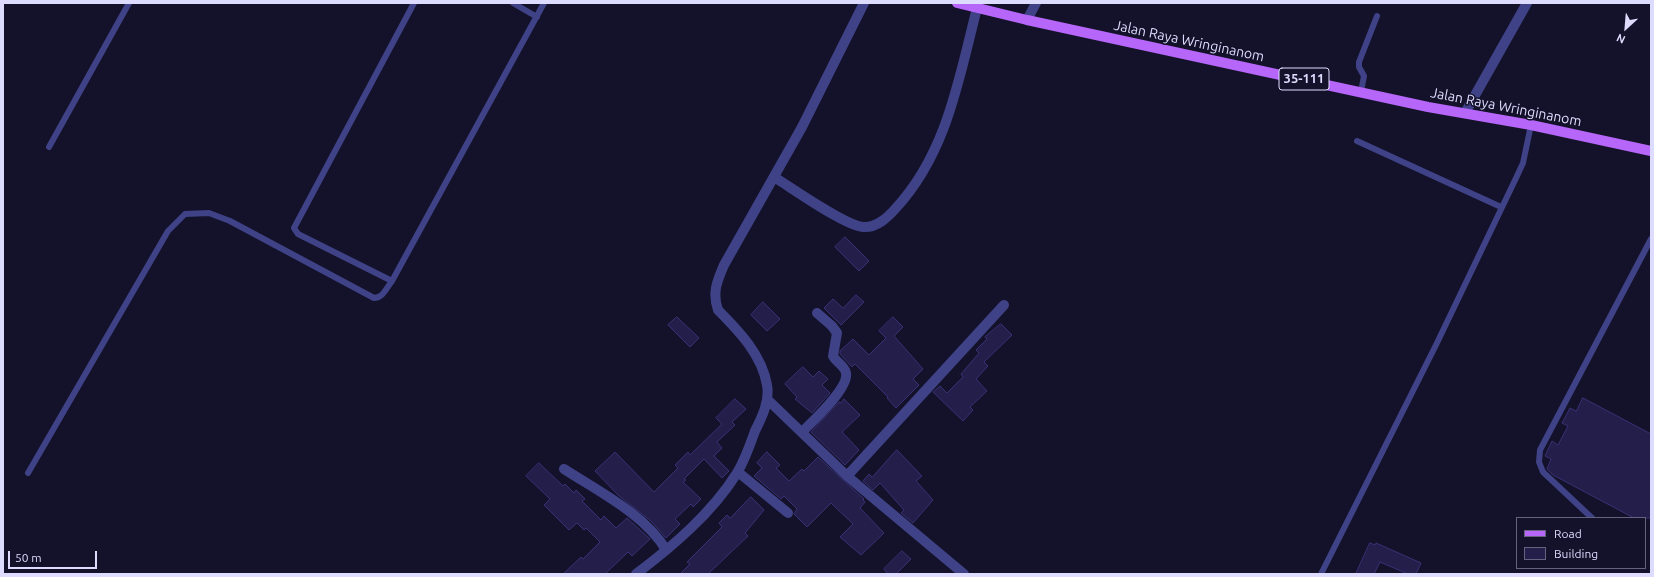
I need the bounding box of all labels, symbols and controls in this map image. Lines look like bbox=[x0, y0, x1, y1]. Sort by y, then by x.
north arrow bbox=[1606, 8, 1646, 48]
street label: Jalan Raya Wringinanom bbox=[1112, 17, 1266, 65]
text: N bbox=[1614, 32, 1627, 46]
road number: 35-111 bbox=[1279, 68, 1329, 90]
street label: Jalan Raya Wringinanom bbox=[1429, 84, 1583, 130]
legend bbox=[1516, 517, 1646, 569]
text: Road bbox=[1554, 527, 1582, 540]
scale bar bbox=[10, 543, 99, 569]
text: Building bbox=[1554, 547, 1598, 560]
text: 50 m bbox=[15, 551, 42, 564]

